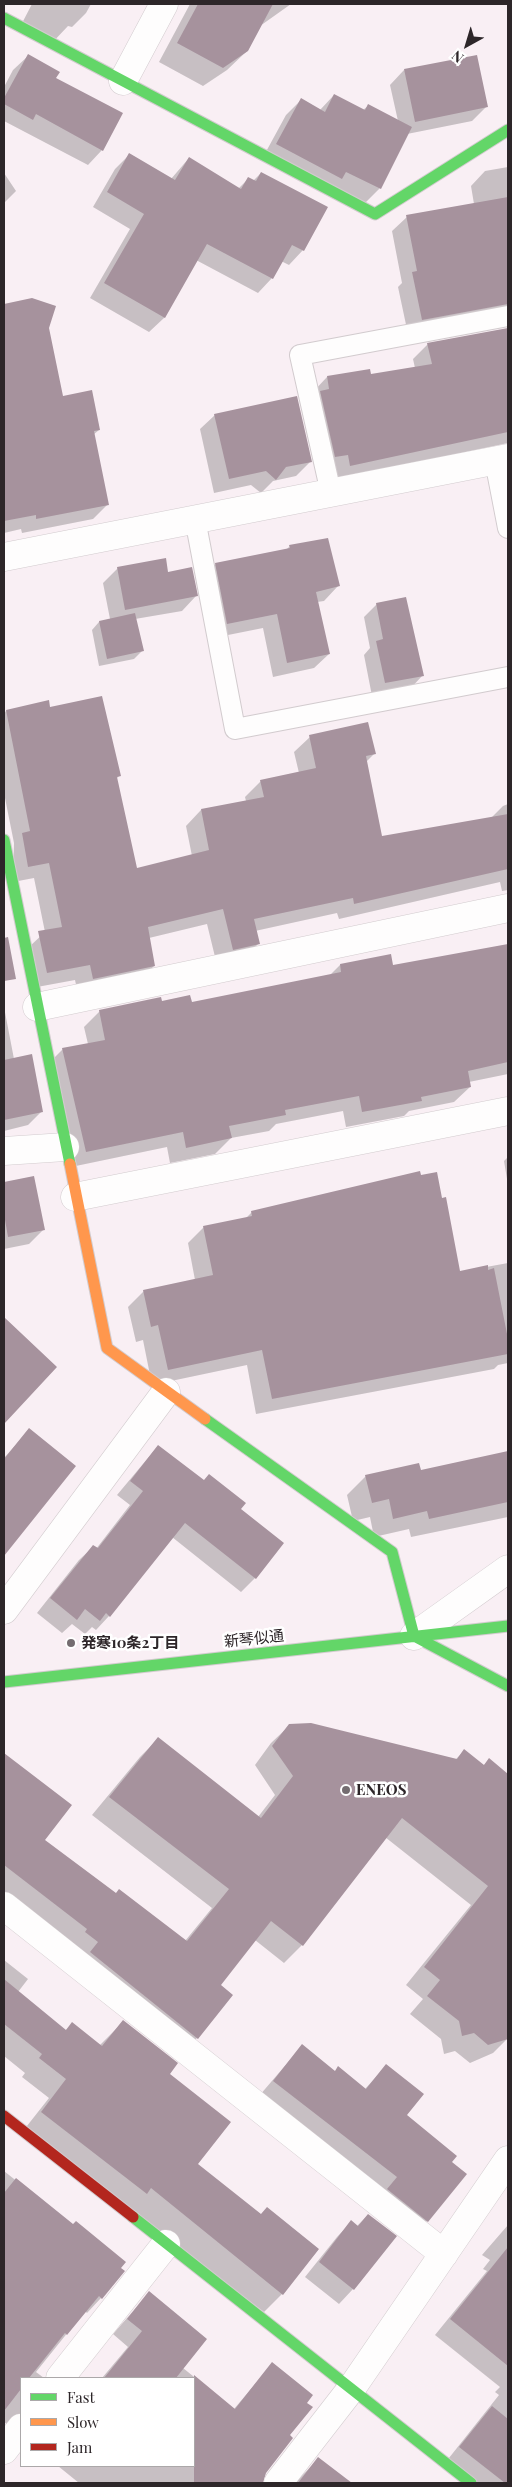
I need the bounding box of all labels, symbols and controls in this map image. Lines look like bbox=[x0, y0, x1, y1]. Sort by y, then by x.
north arrow bbox=[442, 20, 492, 70]
text: N bbox=[447, 46, 467, 68]
street label: 新琴似通 bbox=[223, 1627, 285, 1651]
place label: 発寒10条2丁目 bbox=[81, 1634, 179, 1652]
marker: 発寒10条2丁目 bbox=[65, 1637, 77, 1649]
place label: ENEOS bbox=[356, 1781, 407, 1799]
marker: ENEOS bbox=[340, 1784, 352, 1796]
legend bbox=[20, 2377, 195, 2467]
text: Fast bbox=[67, 2387, 95, 2407]
text: Slow bbox=[67, 2412, 99, 2432]
text: Jam bbox=[67, 2437, 92, 2457]

